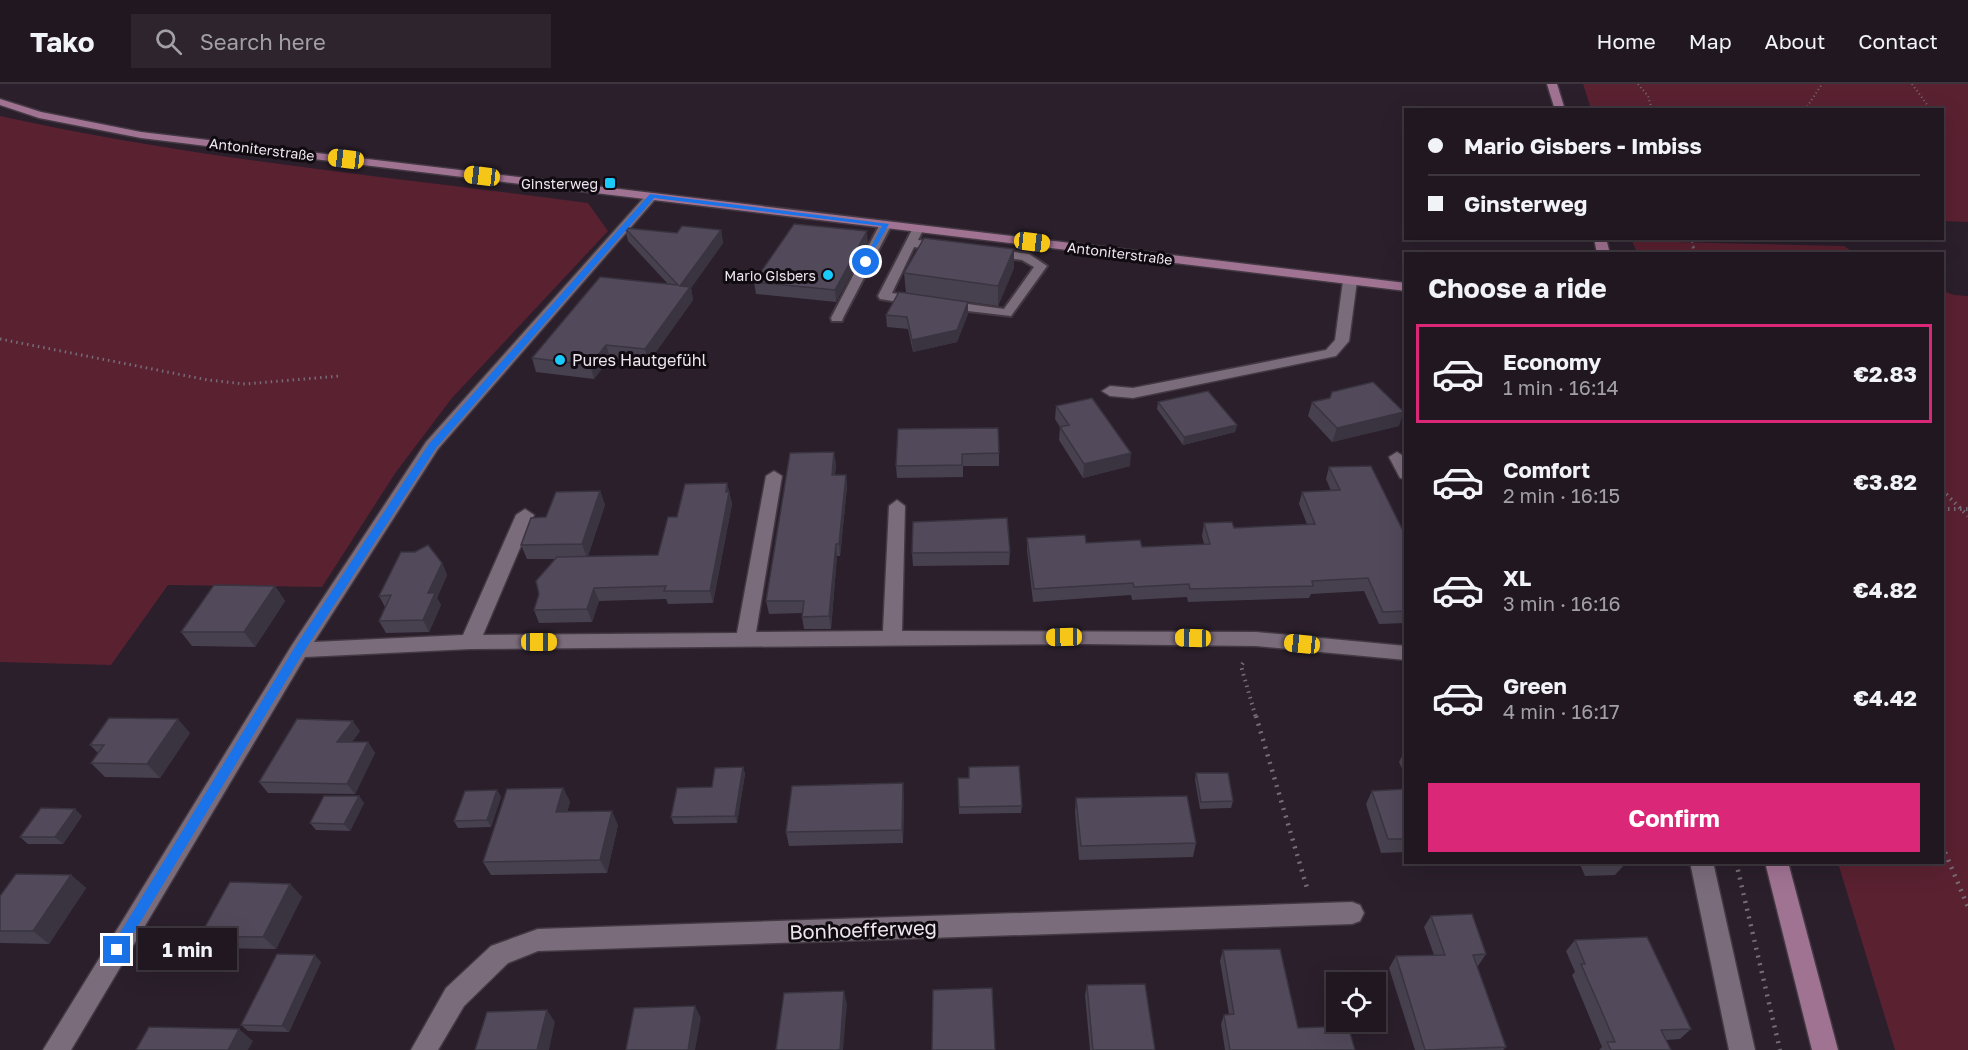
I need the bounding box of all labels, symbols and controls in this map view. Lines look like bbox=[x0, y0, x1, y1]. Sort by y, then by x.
search box bbox=[131, 14, 551, 68]
text: Tako bbox=[30, 25, 95, 58]
icon: search bbox=[152, 25, 185, 58]
text: Search here bbox=[200, 28, 326, 55]
text: Home bbox=[1596, 28, 1656, 54]
text: Map bbox=[1689, 28, 1732, 54]
text: About bbox=[1765, 28, 1825, 54]
text: Contact bbox=[1858, 28, 1938, 54]
text: Mario Gisbers - Imbiss bbox=[1464, 132, 1702, 159]
street label: Antoniterstraße bbox=[208, 134, 316, 164]
car bbox=[327, 148, 365, 170]
car bbox=[463, 165, 501, 187]
place label: Ginsterweg bbox=[521, 175, 598, 192]
marker: Ginsterweg bbox=[603, 176, 617, 190]
text: Ginsterweg bbox=[1464, 190, 1587, 217]
car bbox=[1013, 231, 1051, 253]
street label: Antoniterstraße bbox=[1066, 238, 1174, 268]
route start bbox=[852, 248, 879, 275]
place label: Mario Gisbers bbox=[724, 267, 816, 284]
marker: Mario Gisbers bbox=[821, 268, 835, 282]
text: Choose a ride bbox=[1428, 272, 1607, 304]
icon: car bbox=[1431, 347, 1485, 401]
text: Economy bbox=[1503, 348, 1601, 375]
place label: Pures Hautgefühl bbox=[572, 350, 707, 370]
marker: Pures Hautgefühl bbox=[553, 353, 567, 367]
text: €2.83 bbox=[1854, 360, 1917, 387]
text: 1 min · 16:14 bbox=[1503, 375, 1619, 399]
icon: car bbox=[1431, 455, 1485, 509]
text: Comfort bbox=[1503, 456, 1590, 483]
text: €3.82 bbox=[1854, 468, 1917, 495]
text: 2 min · 16:15 bbox=[1503, 483, 1620, 507]
icon: car bbox=[1431, 563, 1485, 617]
text: XL bbox=[1503, 564, 1531, 591]
text: €4.82 bbox=[1853, 576, 1917, 603]
text: 3 min · 16:16 bbox=[1503, 591, 1621, 615]
car bbox=[1046, 628, 1082, 646]
car bbox=[1175, 629, 1211, 647]
car bbox=[521, 633, 557, 651]
car bbox=[1283, 633, 1321, 655]
icon: car bbox=[1431, 671, 1485, 725]
text: Green bbox=[1503, 672, 1567, 699]
text: €4.42 bbox=[1854, 684, 1917, 711]
text: 4 min · 16:17 bbox=[1503, 699, 1620, 723]
button: Confirm bbox=[1428, 783, 1920, 852]
street label: Bonhoefferweg bbox=[789, 914, 937, 944]
callout: 1 min bbox=[138, 929, 237, 971]
route end bbox=[103, 936, 130, 963]
text: 1 min bbox=[162, 937, 213, 961]
map controls bbox=[1326, 972, 1386, 1032]
button: locate bbox=[1326, 972, 1386, 1032]

